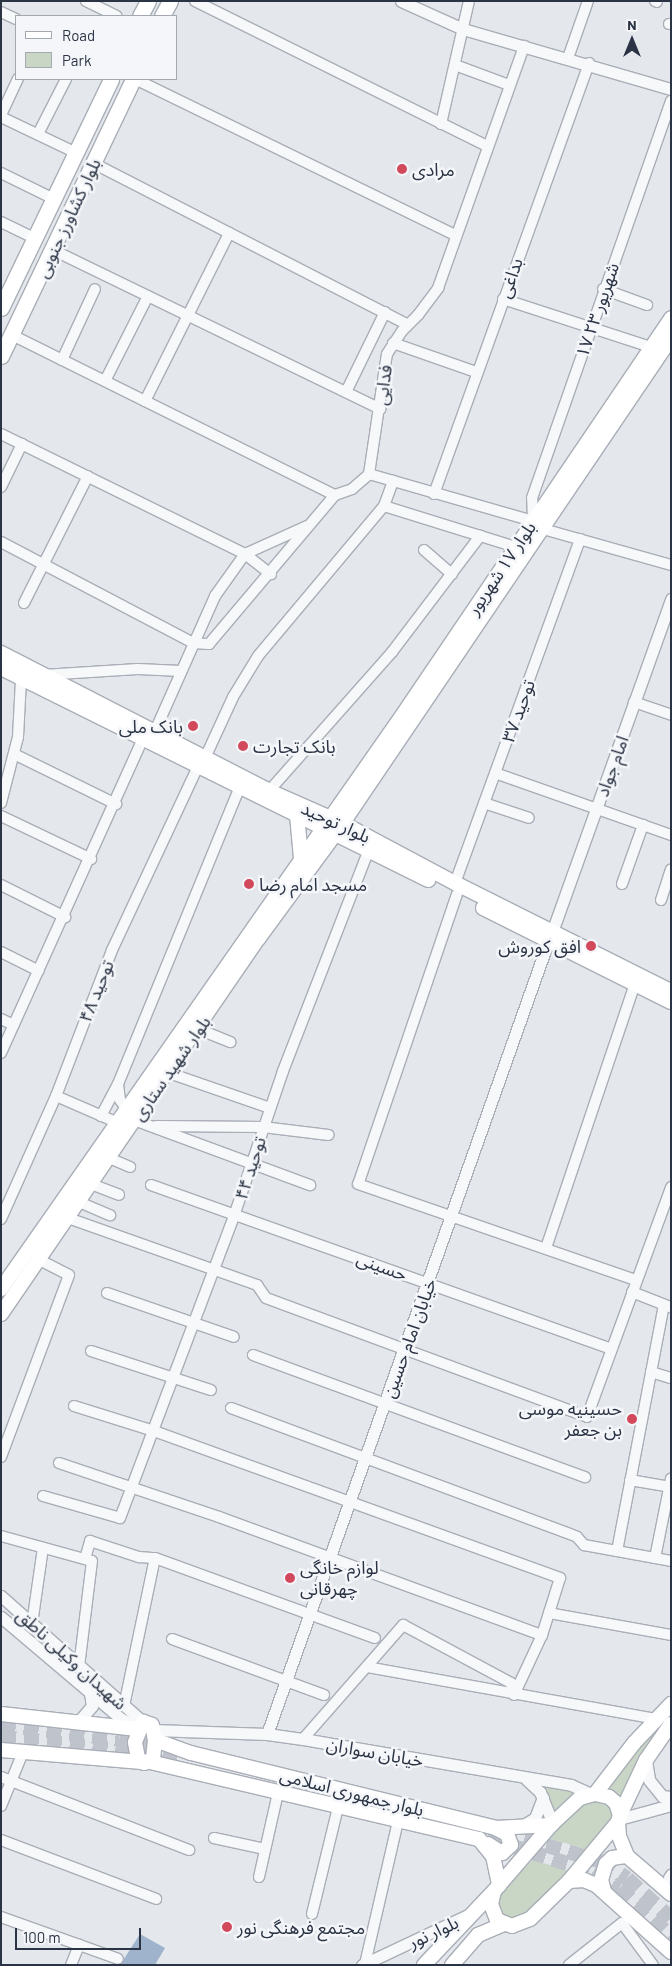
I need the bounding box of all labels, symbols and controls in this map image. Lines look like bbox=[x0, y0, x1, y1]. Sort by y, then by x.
legend bbox=[15, 15, 178, 80]
north arrow bbox=[607, 15, 657, 65]
text: N bbox=[627, 16, 637, 33]
text: Road bbox=[62, 26, 95, 44]
text: Park bbox=[62, 51, 91, 69]
street label: بلوار کشاورز جنوبی bbox=[31, 155, 105, 281]
place label: مرادی bbox=[412, 158, 455, 180]
marker: مرادی bbox=[396, 163, 408, 175]
street label: بداغی bbox=[493, 255, 527, 301]
street label: ۱۷ شهریور ۲۳ bbox=[571, 260, 623, 360]
street label: فدایی bbox=[370, 364, 396, 406]
street label: بلوار ۱۷ شهریور bbox=[462, 517, 540, 619]
street label: توحید ۳۷ bbox=[497, 677, 539, 745]
place label: بانک ملی bbox=[119, 715, 183, 737]
marker: بانک ملی bbox=[187, 720, 199, 732]
street label: امام جواد bbox=[591, 733, 633, 799]
place label: بانک تجارت bbox=[253, 735, 336, 757]
marker: بانک تجارت bbox=[237, 740, 249, 752]
street label: بلوار توحید bbox=[298, 797, 374, 847]
place label: مسجد امام رضا bbox=[259, 873, 367, 895]
marker: مسجد امام رضا bbox=[243, 878, 255, 890]
place label: افق کوروش bbox=[498, 935, 581, 957]
marker: افق کوروش bbox=[585, 940, 597, 952]
street label: توحید ۴۸ bbox=[74, 957, 118, 1025]
street label: بلوار شهید ستاری bbox=[127, 1012, 215, 1124]
street label: توحید ۴۴ bbox=[230, 1134, 270, 1202]
street label: حسینی bbox=[354, 1247, 410, 1285]
street label: خیابان امام حسین bbox=[377, 1275, 441, 1401]
place label: حسینیه موسی بن جعفر bbox=[519, 1398, 622, 1440]
marker: حسینیه موسی بن جعفر bbox=[626, 1413, 638, 1425]
place label: لوازم خانگی چهرقانی bbox=[300, 1557, 379, 1600]
marker: لوازم خانگی چهرقانی bbox=[284, 1572, 296, 1584]
street label: شهیدان وکیلی ناطق bbox=[12, 1604, 132, 1714]
street label: خیابان سواران bbox=[325, 1733, 425, 1771]
street label: بلوار جمهوری اسلامی bbox=[278, 1764, 426, 1820]
street label: بلوار نور bbox=[404, 1911, 462, 1953]
place label: مجتمع فرهنگی نور bbox=[237, 1916, 365, 1938]
scale bar bbox=[18, 1918, 144, 1950]
marker: مجتمع فرهنگی نور bbox=[221, 1921, 233, 1933]
text: 100 m bbox=[23, 1928, 61, 1946]

